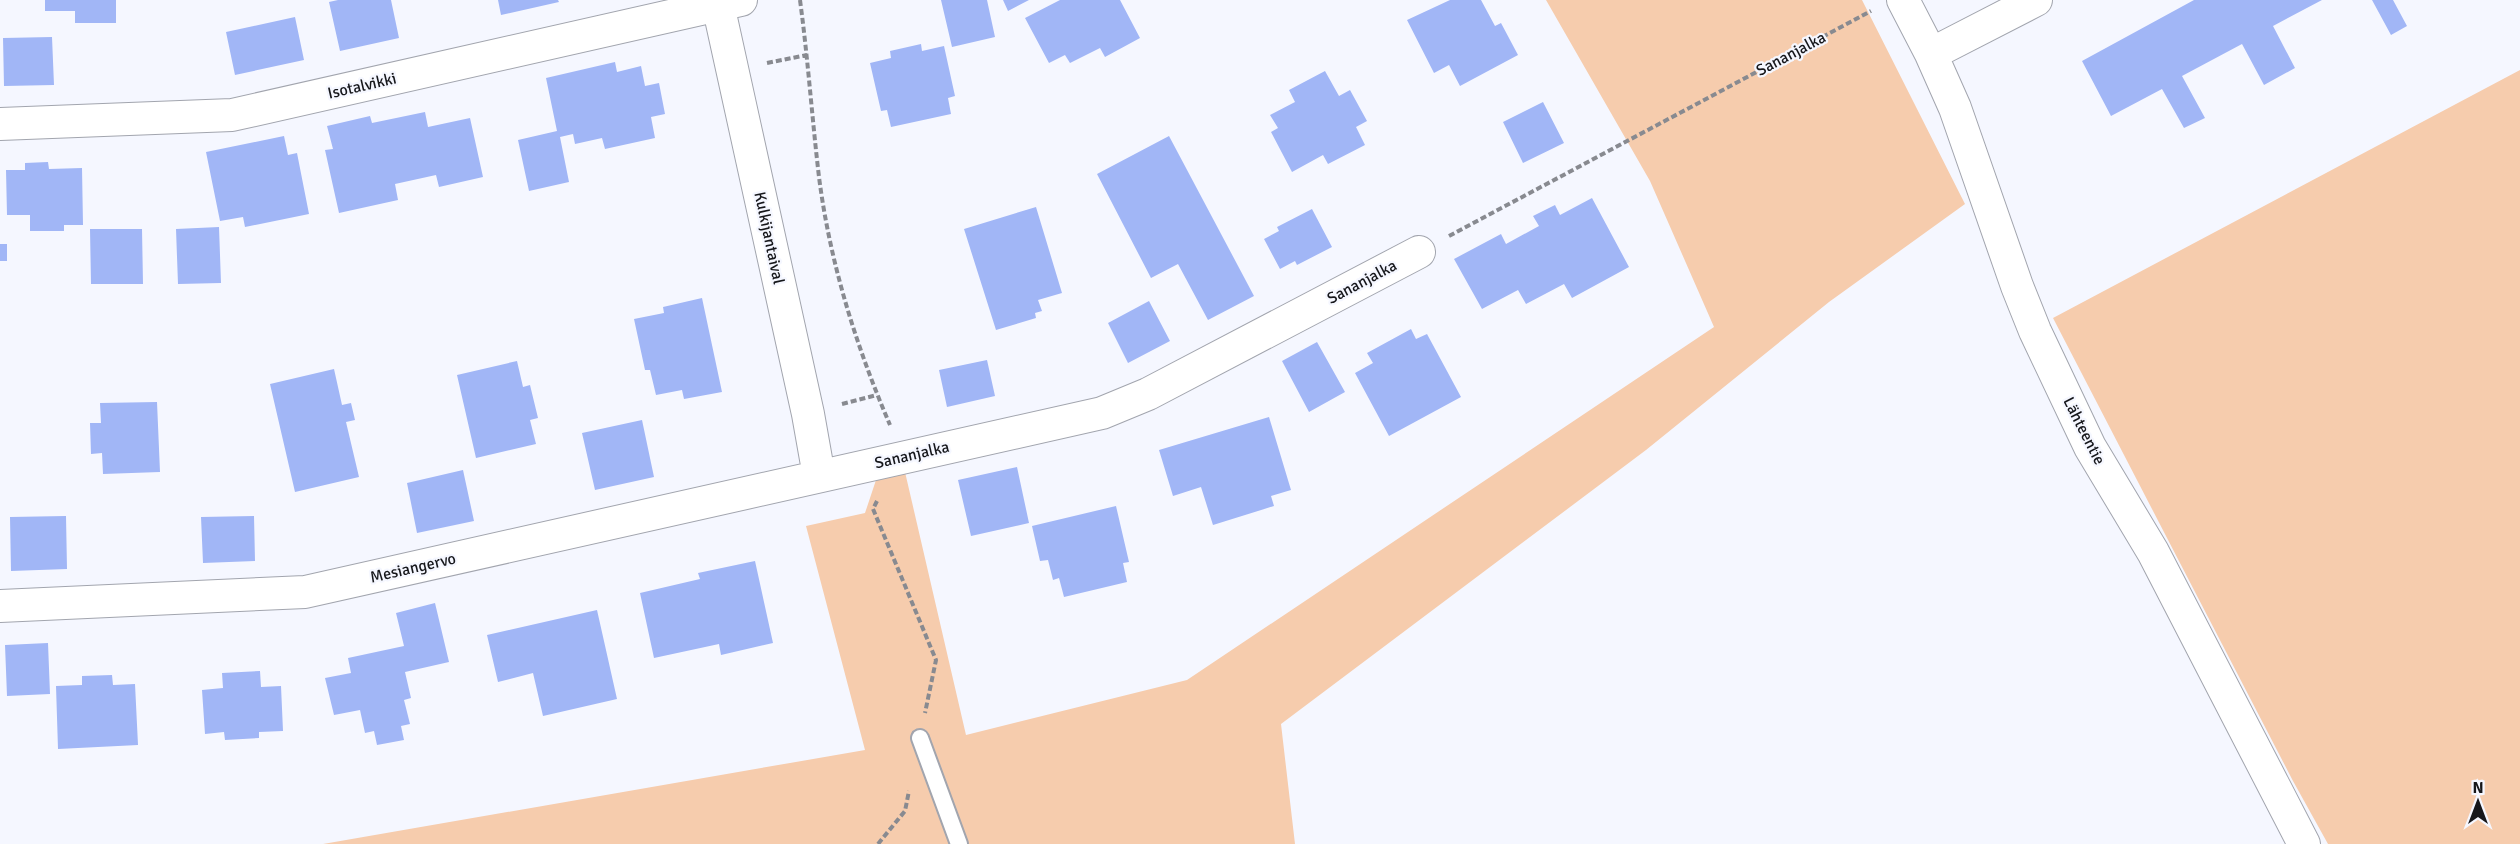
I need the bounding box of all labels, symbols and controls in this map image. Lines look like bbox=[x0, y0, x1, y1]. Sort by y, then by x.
street label: Sananjalka bbox=[1753, 27, 1829, 81]
street label: Isotalvikki bbox=[326, 68, 398, 104]
street label: Kulkijantaival bbox=[749, 190, 789, 286]
street label: Sananjalka bbox=[1324, 255, 1400, 309]
street label: Lähteentie bbox=[2058, 394, 2110, 468]
street label: Sananjalka bbox=[873, 437, 951, 473]
street label: Mesiangervo bbox=[368, 548, 458, 588]
north arrow bbox=[2448, 772, 2508, 832]
text: N bbox=[2472, 778, 2484, 798]

